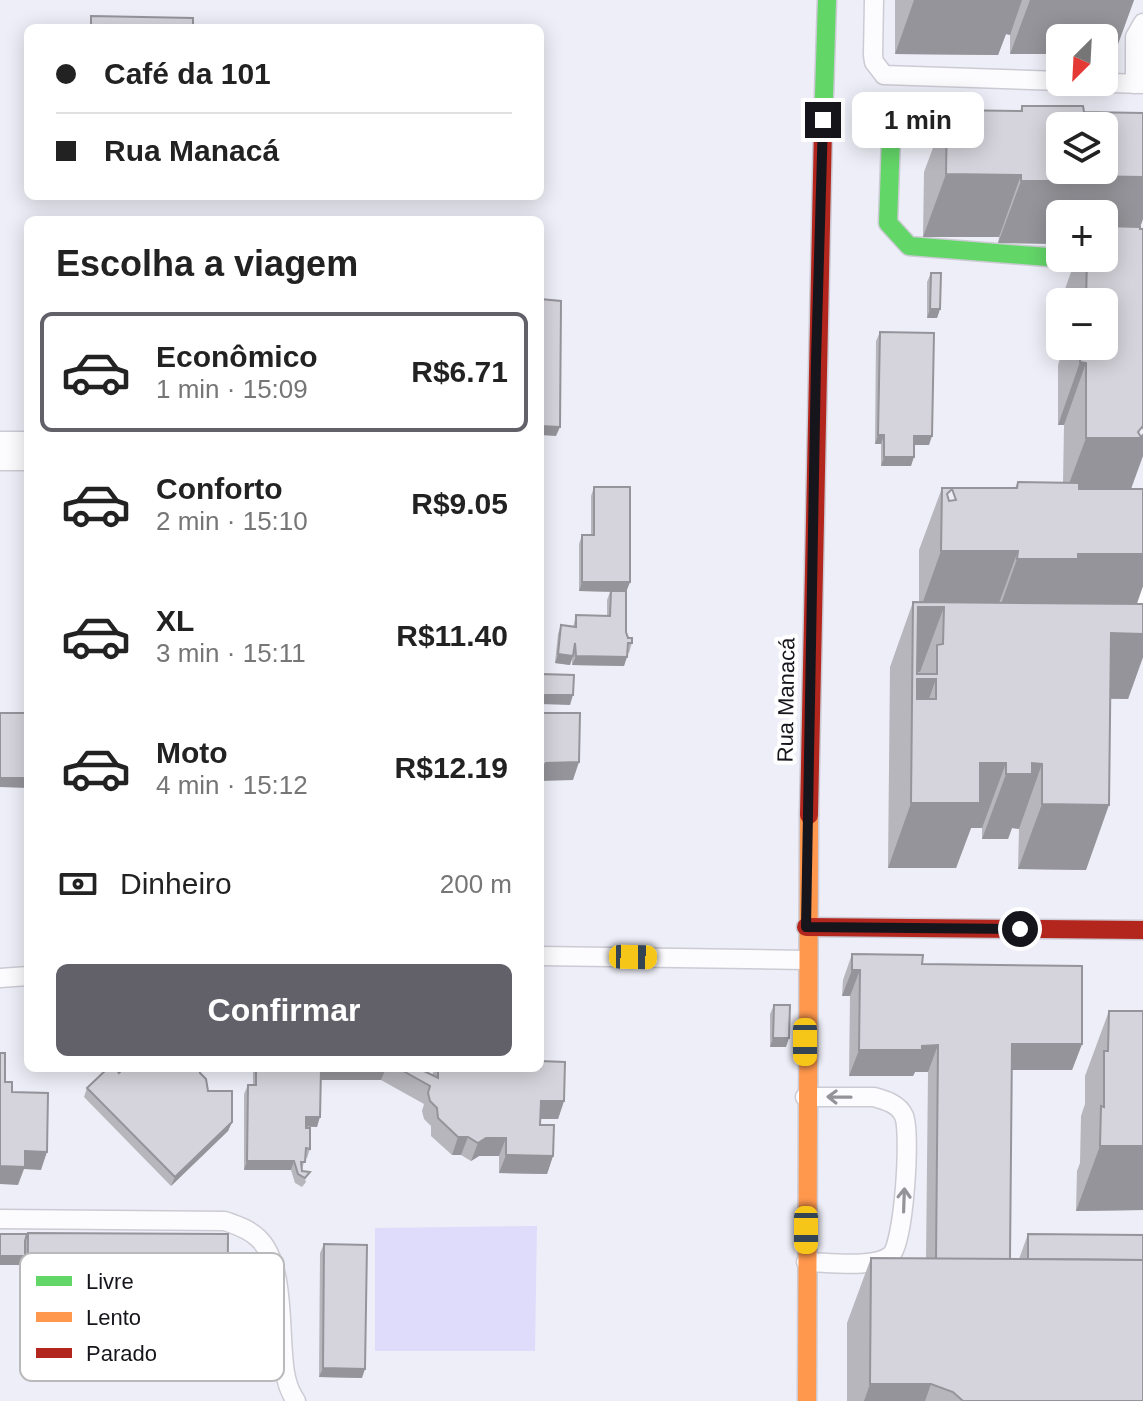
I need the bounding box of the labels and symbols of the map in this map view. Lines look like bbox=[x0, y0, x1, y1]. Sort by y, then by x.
north arrow bbox=[1046, 24, 1118, 96]
callout: 1 min bbox=[851, 92, 983, 148]
route end bbox=[805, 102, 841, 138]
street label: Rua Manacá bbox=[772, 637, 800, 763]
route start bbox=[1002, 911, 1038, 947]
car bbox=[609, 945, 657, 969]
car bbox=[793, 1018, 817, 1066]
one-way arrow bbox=[826, 1089, 853, 1105]
one-way arrow bbox=[896, 1187, 911, 1214]
car bbox=[794, 1206, 818, 1254]
legend bbox=[20, 1253, 284, 1381]
text: Livre bbox=[86, 1269, 134, 1294]
text: Lento bbox=[86, 1305, 141, 1330]
text: Parado bbox=[86, 1341, 157, 1366]

